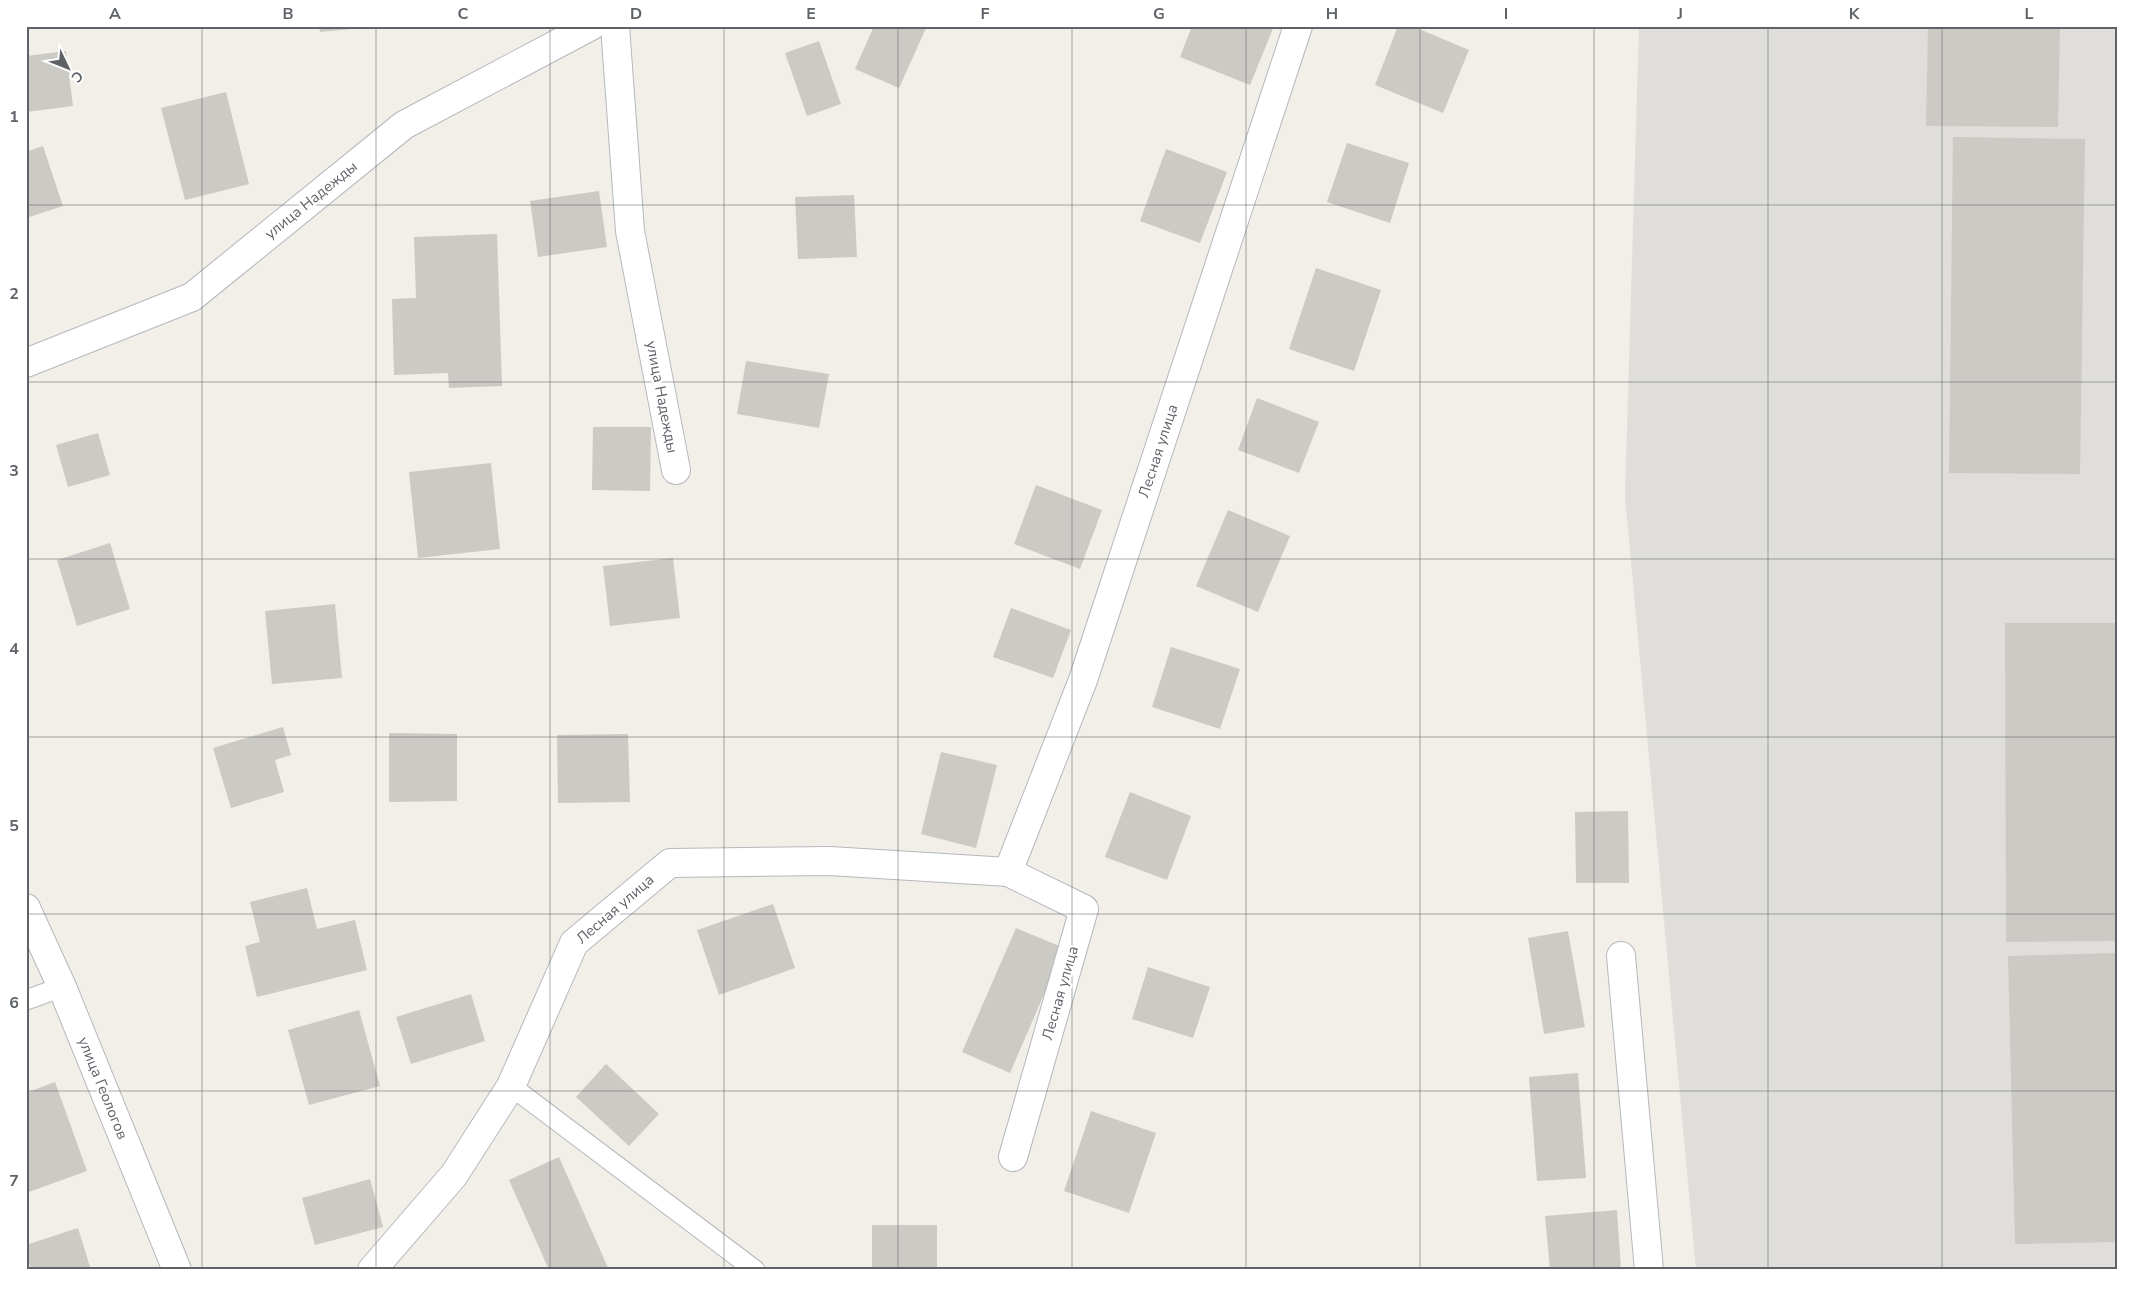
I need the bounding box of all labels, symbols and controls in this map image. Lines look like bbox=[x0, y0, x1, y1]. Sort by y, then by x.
text: A bbox=[109, 3, 121, 25]
text: B bbox=[282, 3, 294, 25]
text: C bbox=[458, 3, 469, 25]
text: D bbox=[630, 3, 642, 25]
text: E bbox=[806, 3, 816, 25]
text: F bbox=[981, 3, 990, 25]
text: G bbox=[1153, 3, 1165, 25]
text: H bbox=[1326, 3, 1338, 25]
text: I bbox=[1504, 3, 1508, 25]
text: J bbox=[1676, 3, 1683, 25]
text: K bbox=[1849, 3, 1861, 25]
text: L bbox=[2025, 3, 2034, 25]
north arrow bbox=[42, 42, 92, 92]
text: С bbox=[67, 67, 87, 87]
text: 1 bbox=[9, 106, 19, 128]
street label: улица Надежды bbox=[260, 156, 362, 244]
text: 2 bbox=[9, 283, 19, 305]
street label: улица Надежды bbox=[641, 339, 683, 455]
street label: Лесная улица bbox=[1133, 402, 1183, 500]
text: 3 bbox=[9, 460, 19, 482]
text: 4 bbox=[9, 638, 19, 660]
text: 5 bbox=[9, 815, 19, 837]
street label: Лесная улица bbox=[572, 870, 658, 948]
street label: Лесная улица bbox=[1037, 944, 1083, 1042]
text: 6 bbox=[9, 992, 19, 1014]
street label: улица Геологов bbox=[73, 1034, 133, 1142]
text: 7 bbox=[9, 1170, 19, 1192]

